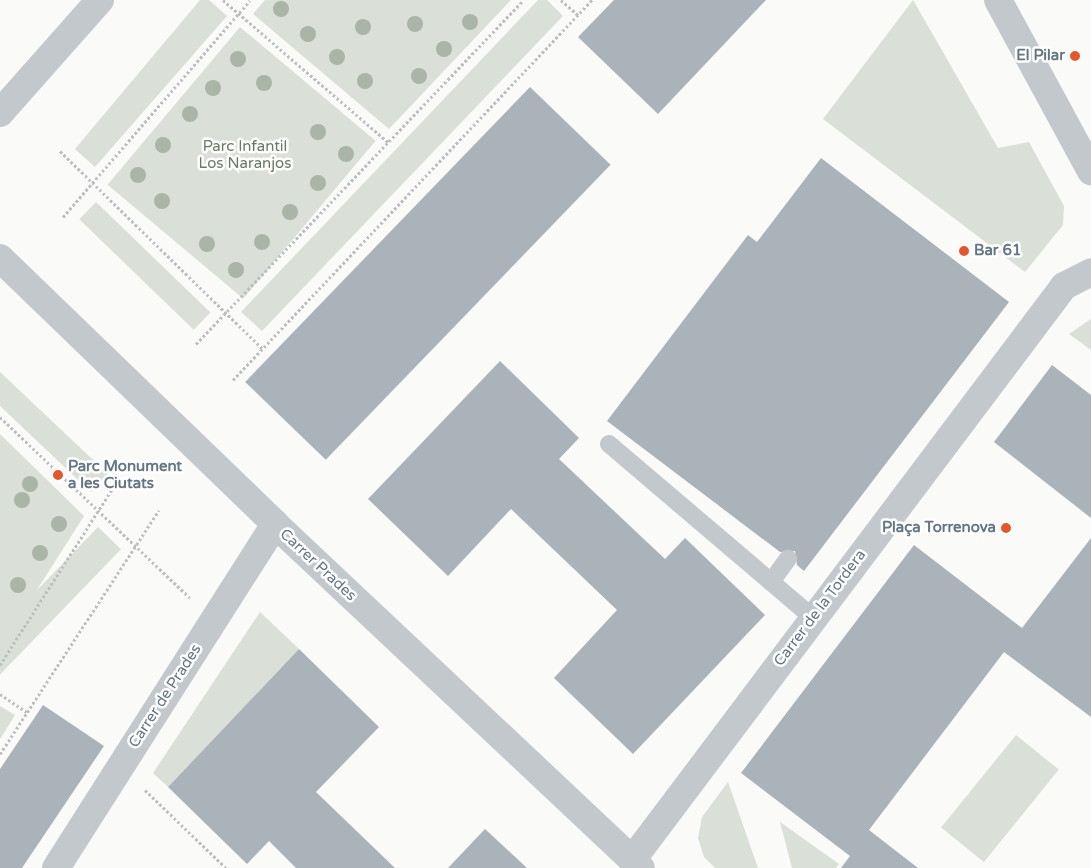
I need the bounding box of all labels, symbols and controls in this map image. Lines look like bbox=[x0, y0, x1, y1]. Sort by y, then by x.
place label: El Pilar bbox=[1016, 47, 1065, 65]
marker: El Pilar bbox=[1069, 50, 1081, 62]
park label: Parc Infantil Los Naranjos bbox=[199, 137, 291, 172]
place label: Bar 61 bbox=[974, 242, 1021, 260]
marker: Bar 61 bbox=[958, 245, 970, 257]
place label: Parc Monument a les Ciutats bbox=[68, 457, 182, 492]
marker: Parc Monument a les Ciutats bbox=[52, 469, 64, 481]
place label: Plaça Torrenova bbox=[882, 519, 996, 537]
marker: Plaça Torrenova bbox=[1000, 522, 1012, 534]
street label: Carrer Prades bbox=[276, 525, 360, 605]
street label: Carrer de la Tordera bbox=[770, 546, 870, 670]
street label: Carrer de Prades bbox=[125, 641, 205, 751]

